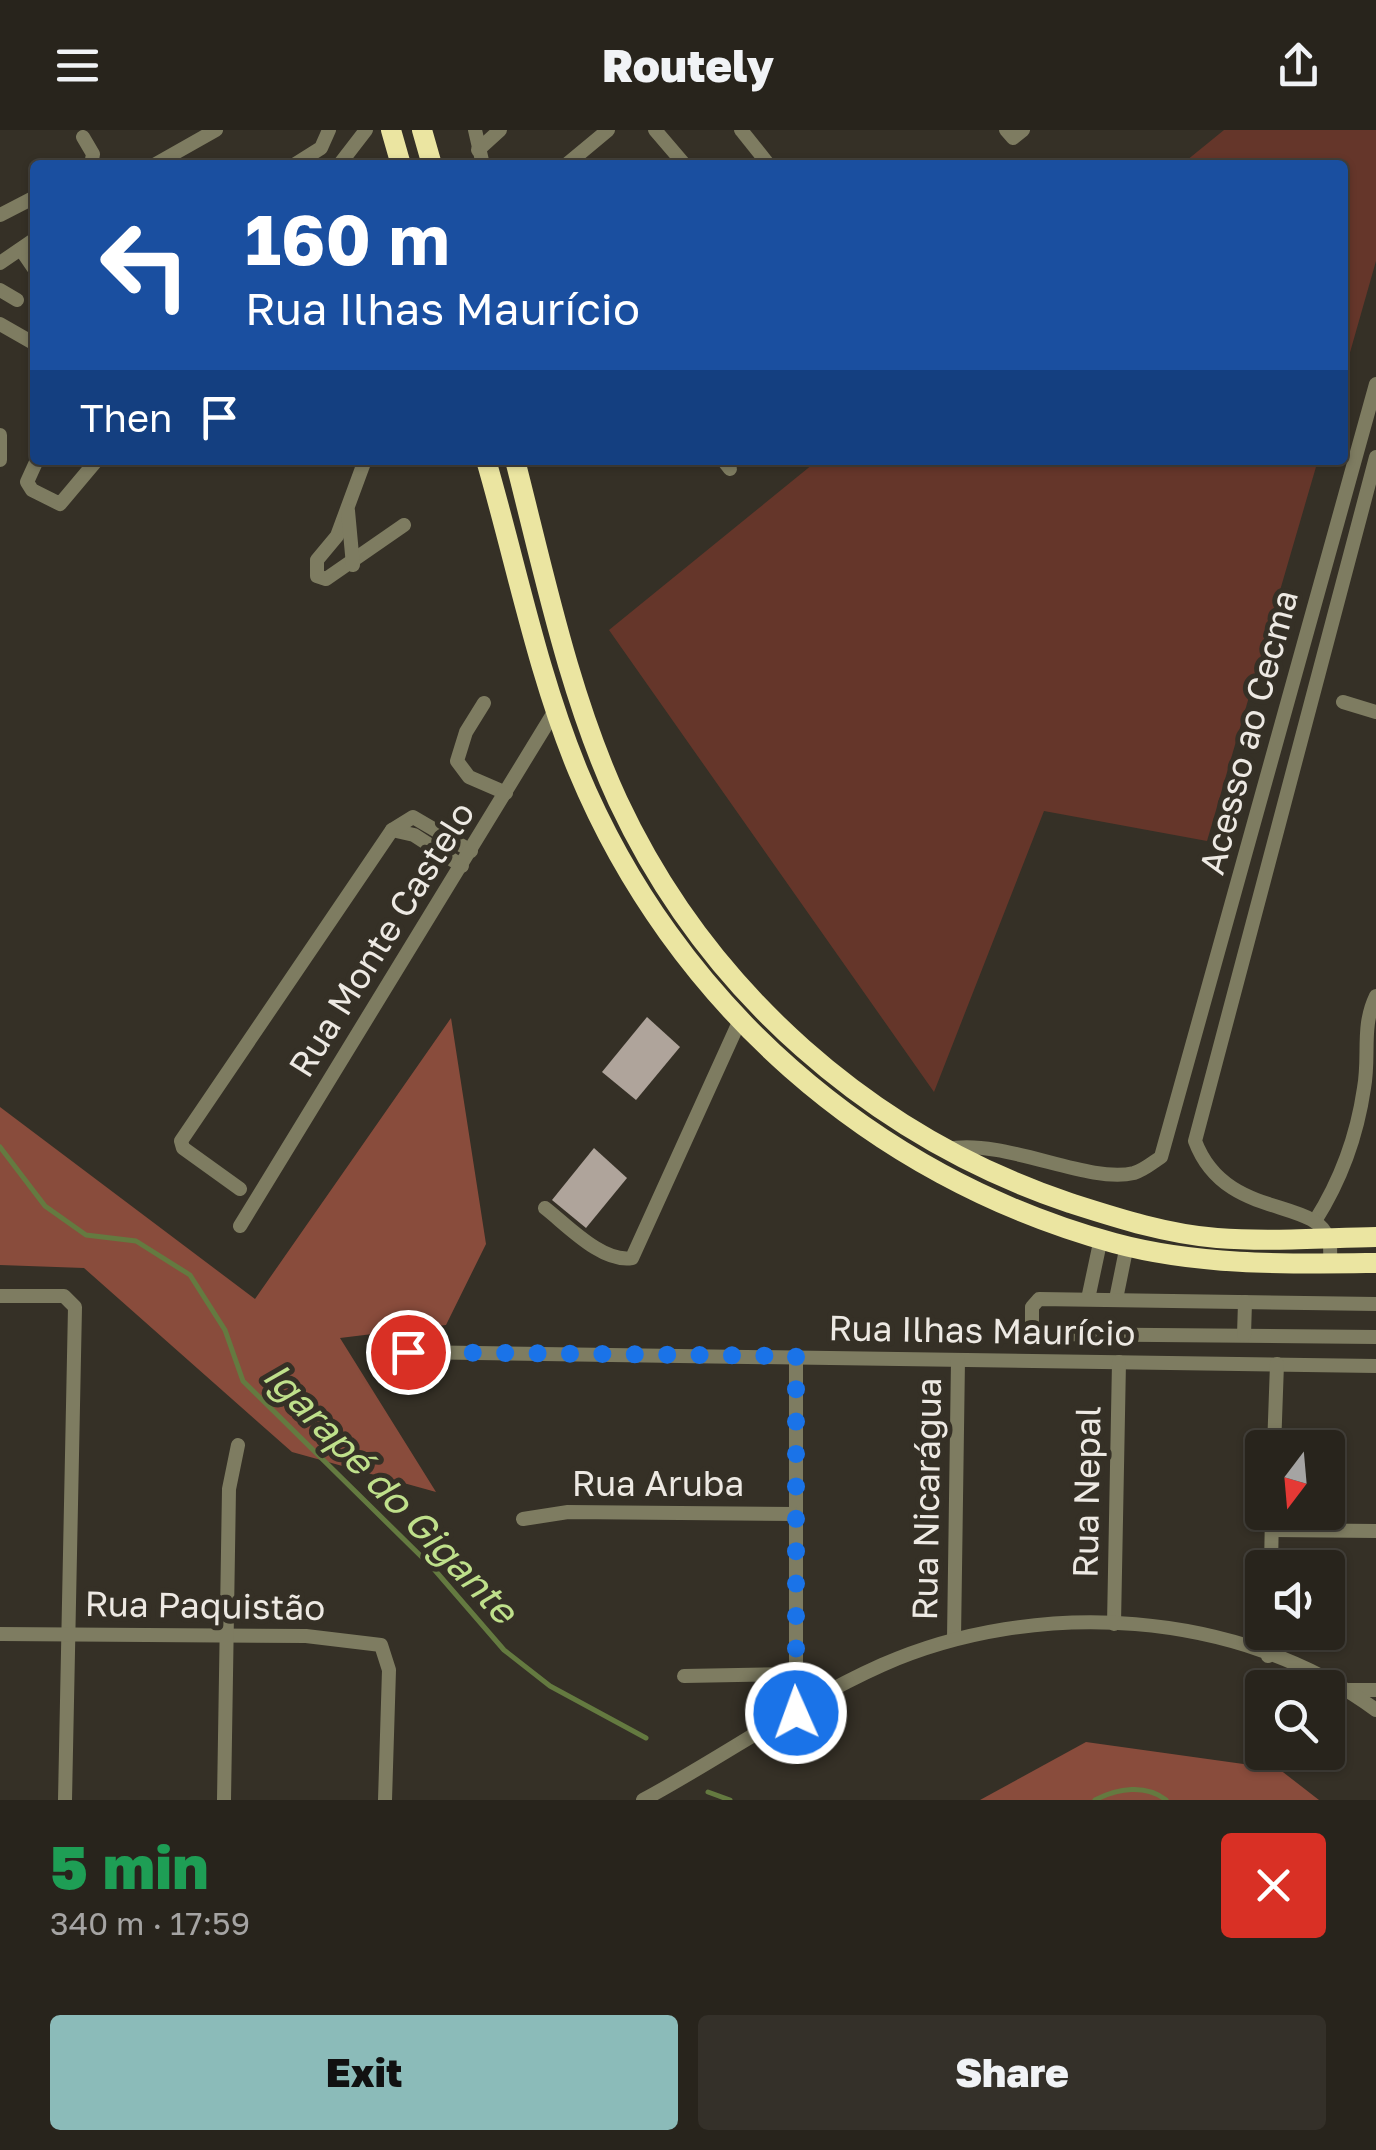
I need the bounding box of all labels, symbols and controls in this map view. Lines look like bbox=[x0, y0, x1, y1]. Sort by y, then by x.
icon: menu bbox=[50, 38, 105, 93]
text: Routely bbox=[602, 38, 774, 92]
icon: share bbox=[1271, 38, 1326, 93]
text: 160 m bbox=[245, 196, 450, 280]
icon: left bbox=[80, 200, 210, 330]
text: Rua Ilhas Maurício bbox=[245, 281, 640, 335]
icon: arrive bbox=[192, 390, 247, 445]
text: Then bbox=[80, 395, 172, 440]
street label: Acesso ao Cecma bbox=[1190, 585, 1306, 879]
street label: Rua Monte Castelo bbox=[279, 794, 483, 1084]
street label: Rua Ilhas Maurício bbox=[828, 1306, 1136, 1354]
pin bbox=[366, 1310, 451, 1395]
icon: arrive bbox=[381, 1325, 436, 1380]
water label: Igarapé do Gigante bbox=[255, 1352, 529, 1634]
street label: Rua Nicarágua bbox=[903, 1377, 949, 1621]
street label: Rua Nepal bbox=[1064, 1406, 1108, 1578]
north arrow bbox=[1245, 1430, 1345, 1530]
map controls bbox=[1245, 1430, 1345, 1770]
street label: Rua Aruba bbox=[572, 1462, 744, 1504]
button: sound bbox=[1245, 1550, 1345, 1650]
street label: Rua Paquistão bbox=[84, 1582, 326, 1628]
position arrow bbox=[744, 1661, 848, 1765]
button: search bbox=[1245, 1670, 1345, 1770]
text: 5 min bbox=[50, 1830, 209, 1902]
button: close bbox=[1221, 1833, 1326, 1938]
text: 340 m · 17:59 bbox=[50, 1904, 250, 1942]
button: Exit bbox=[50, 2015, 678, 2130]
button: Share bbox=[698, 2015, 1326, 2130]

